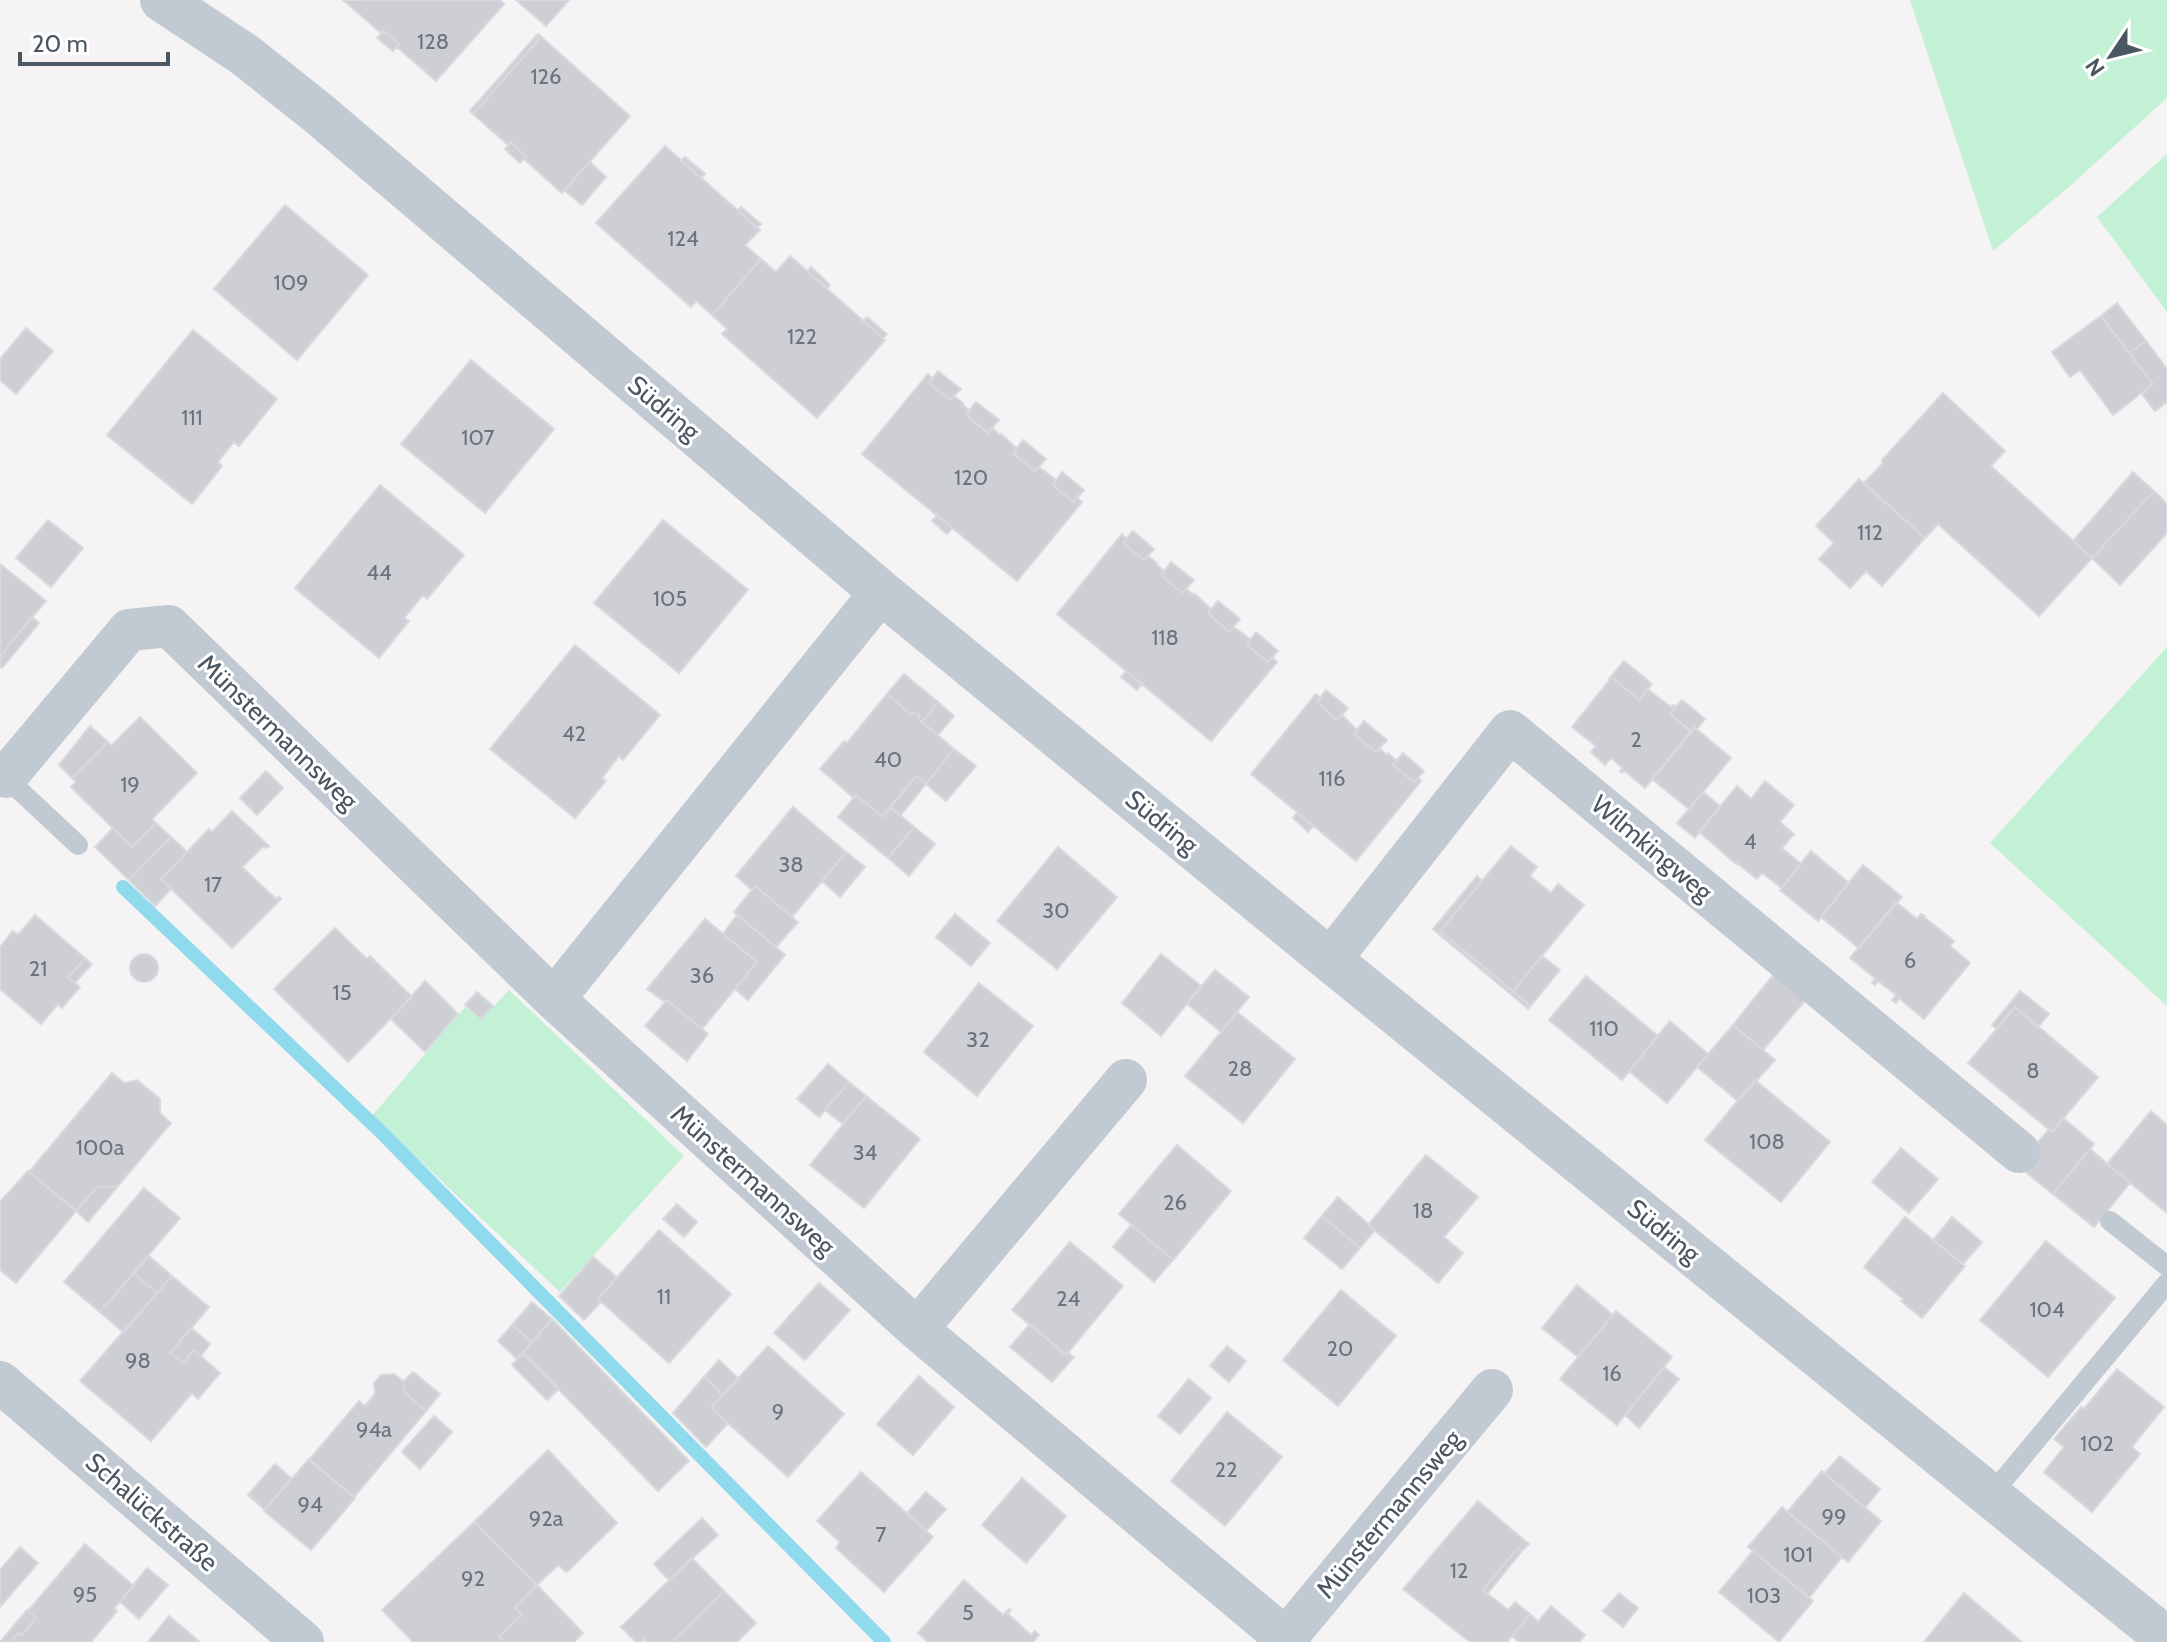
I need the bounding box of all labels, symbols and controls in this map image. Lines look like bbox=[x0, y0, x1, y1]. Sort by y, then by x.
scale bar bbox=[20, 16, 168, 66]
north arrow bbox=[2071, 16, 2151, 96]
house number: 128 bbox=[417, 28, 449, 55]
text: 20 m bbox=[32, 29, 88, 58]
text: N bbox=[2080, 53, 2111, 81]
house number: 126 bbox=[530, 63, 562, 90]
house number: 124 bbox=[667, 225, 699, 252]
house number: 109 bbox=[273, 269, 309, 296]
house number: 122 bbox=[787, 323, 817, 350]
street label: Südring bbox=[621, 369, 707, 448]
house number: 111 bbox=[181, 404, 203, 431]
house number: 107 bbox=[461, 424, 495, 451]
house number: 120 bbox=[954, 464, 988, 491]
house number: 112 bbox=[1857, 519, 1883, 546]
house number: 44 bbox=[366, 559, 392, 586]
house number: 105 bbox=[653, 585, 687, 612]
house number: 118 bbox=[1151, 624, 1179, 651]
street label: Münstermannsweg bbox=[191, 648, 365, 817]
house number: 42 bbox=[562, 720, 586, 747]
house number: 2 bbox=[1630, 726, 1642, 753]
house number: 40 bbox=[874, 746, 902, 773]
house number: 116 bbox=[1319, 765, 1345, 792]
house number: 19 bbox=[120, 771, 140, 798]
street label: Südring bbox=[1119, 783, 1206, 862]
street label: Wilmkingweg bbox=[1585, 788, 1720, 909]
house number: 4 bbox=[1744, 828, 1757, 855]
house number: 38 bbox=[778, 851, 804, 878]
house number: 17 bbox=[204, 871, 222, 898]
house number: 30 bbox=[1042, 897, 1070, 924]
house number: 6 bbox=[1904, 947, 1916, 974]
house number: 21 bbox=[29, 955, 47, 982]
house number: 36 bbox=[690, 962, 714, 989]
house number: 15 bbox=[332, 979, 352, 1006]
house number: 110 bbox=[1589, 1015, 1619, 1042]
house number: 32 bbox=[966, 1026, 990, 1053]
house number: 28 bbox=[1228, 1055, 1252, 1082]
house number: 8 bbox=[2026, 1057, 2040, 1084]
street label: Münstermannsweg bbox=[664, 1098, 843, 1263]
house number: 108 bbox=[1749, 1128, 1785, 1155]
house number: 100a bbox=[76, 1134, 125, 1161]
house number: 34 bbox=[853, 1139, 878, 1166]
house number: 26 bbox=[1163, 1189, 1187, 1216]
street label: Südring bbox=[1621, 1192, 1708, 1271]
house number: 18 bbox=[1413, 1197, 1433, 1224]
house number: 11 bbox=[657, 1283, 671, 1310]
house number: 24 bbox=[1056, 1285, 1080, 1312]
house number: 104 bbox=[2029, 1296, 2065, 1323]
house number: 20 bbox=[1327, 1335, 1353, 1362]
house number: 98 bbox=[125, 1347, 151, 1374]
house number: 16 bbox=[1602, 1360, 1622, 1387]
house number: 9 bbox=[772, 1398, 784, 1425]
house number: 94a bbox=[356, 1416, 392, 1443]
street label: Münstermannsweg bbox=[1309, 1422, 1469, 1605]
house number: 102 bbox=[2080, 1430, 2114, 1457]
street label: Schalückstraße bbox=[79, 1446, 225, 1578]
house number: 22 bbox=[1214, 1456, 1238, 1483]
house number: 94 bbox=[297, 1491, 323, 1518]
house number: 99 bbox=[1822, 1503, 1847, 1530]
house number: 92a bbox=[529, 1505, 564, 1532]
house number: 7 bbox=[875, 1521, 887, 1548]
house number: 101 bbox=[1783, 1541, 1813, 1568]
house number: 12 bbox=[1450, 1557, 1468, 1584]
house number: 92 bbox=[461, 1565, 485, 1592]
house number: 95 bbox=[73, 1581, 97, 1608]
house number: 103 bbox=[1747, 1582, 1781, 1609]
house number: 5 bbox=[962, 1599, 974, 1626]

